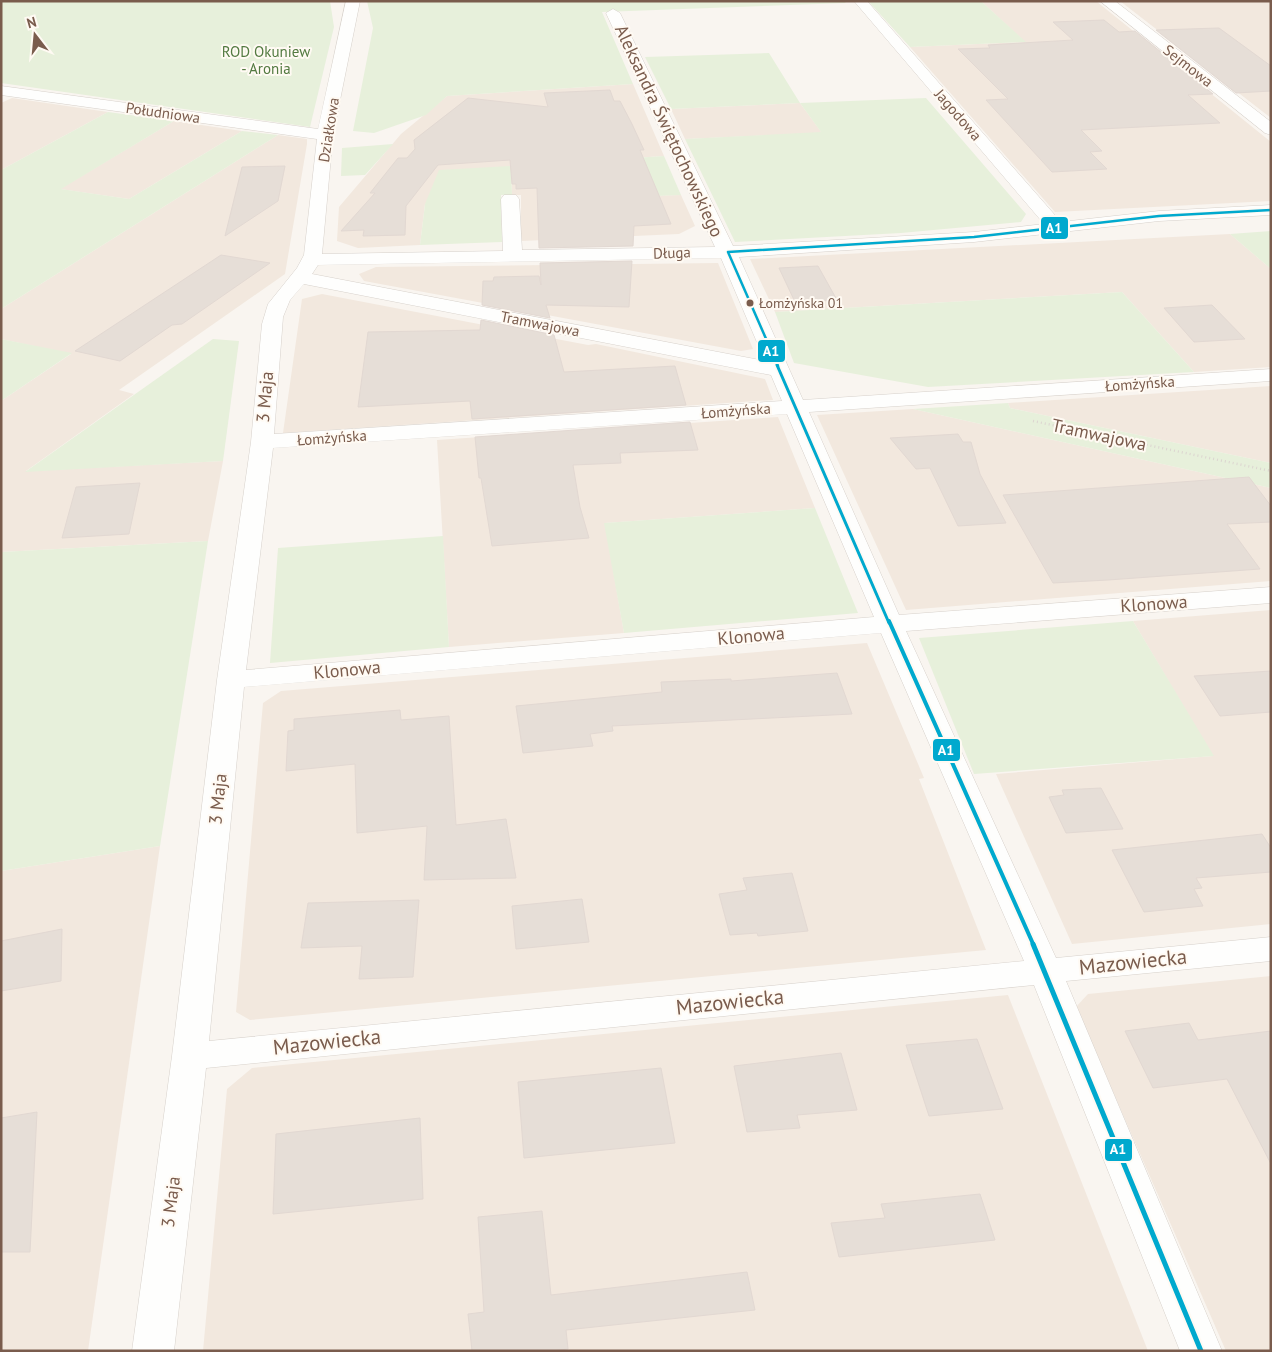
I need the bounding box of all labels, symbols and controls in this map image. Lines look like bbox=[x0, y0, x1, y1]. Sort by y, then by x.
north arrow bbox=[10, 10, 60, 60]
text: N bbox=[25, 13, 38, 32]
street label: Aleksandra Świętochowskiego bbox=[610, 21, 729, 241]
street label: Sejmowa bbox=[1160, 40, 1217, 91]
park label: ROD Okuniew - Aronia bbox=[222, 42, 310, 78]
street label: Jagodowa bbox=[930, 84, 986, 144]
street label: Działkowa bbox=[314, 96, 343, 164]
street label: Południowa bbox=[125, 98, 202, 127]
line badge: A1 bbox=[1040, 216, 1069, 240]
text: A1 bbox=[1046, 219, 1062, 237]
street label: Długa bbox=[653, 242, 691, 263]
place label: Łomżyńska 01 bbox=[759, 294, 843, 312]
marker: Łomżyńska 01 bbox=[745, 298, 755, 308]
street label: Tramwajowa bbox=[499, 307, 581, 340]
line badge: A1 bbox=[757, 339, 786, 363]
text: A1 bbox=[763, 342, 779, 360]
street label: 3 Maja bbox=[251, 370, 278, 424]
street label: Łomżyńska bbox=[1104, 372, 1175, 395]
street label: Łomżyńska bbox=[700, 399, 771, 422]
street label: Tramwajowa bbox=[1050, 413, 1149, 456]
street label: Łomżyńska bbox=[296, 426, 367, 449]
street label: Klonowa bbox=[1120, 590, 1188, 617]
street label: Klonowa bbox=[716, 621, 786, 650]
street label: Klonowa bbox=[312, 655, 382, 684]
line badge: A1 bbox=[932, 738, 961, 762]
text: A1 bbox=[938, 741, 954, 759]
street label: 3 Maja bbox=[203, 772, 232, 826]
street label: Mazowiecka bbox=[1078, 942, 1188, 981]
street label: Mazowiecka bbox=[675, 982, 785, 1021]
street label: Mazowiecka bbox=[272, 1022, 382, 1061]
line badge: A1 bbox=[1104, 1138, 1133, 1162]
text: A1 bbox=[1110, 1140, 1126, 1158]
street label: 3 Maja bbox=[156, 1175, 185, 1229]

